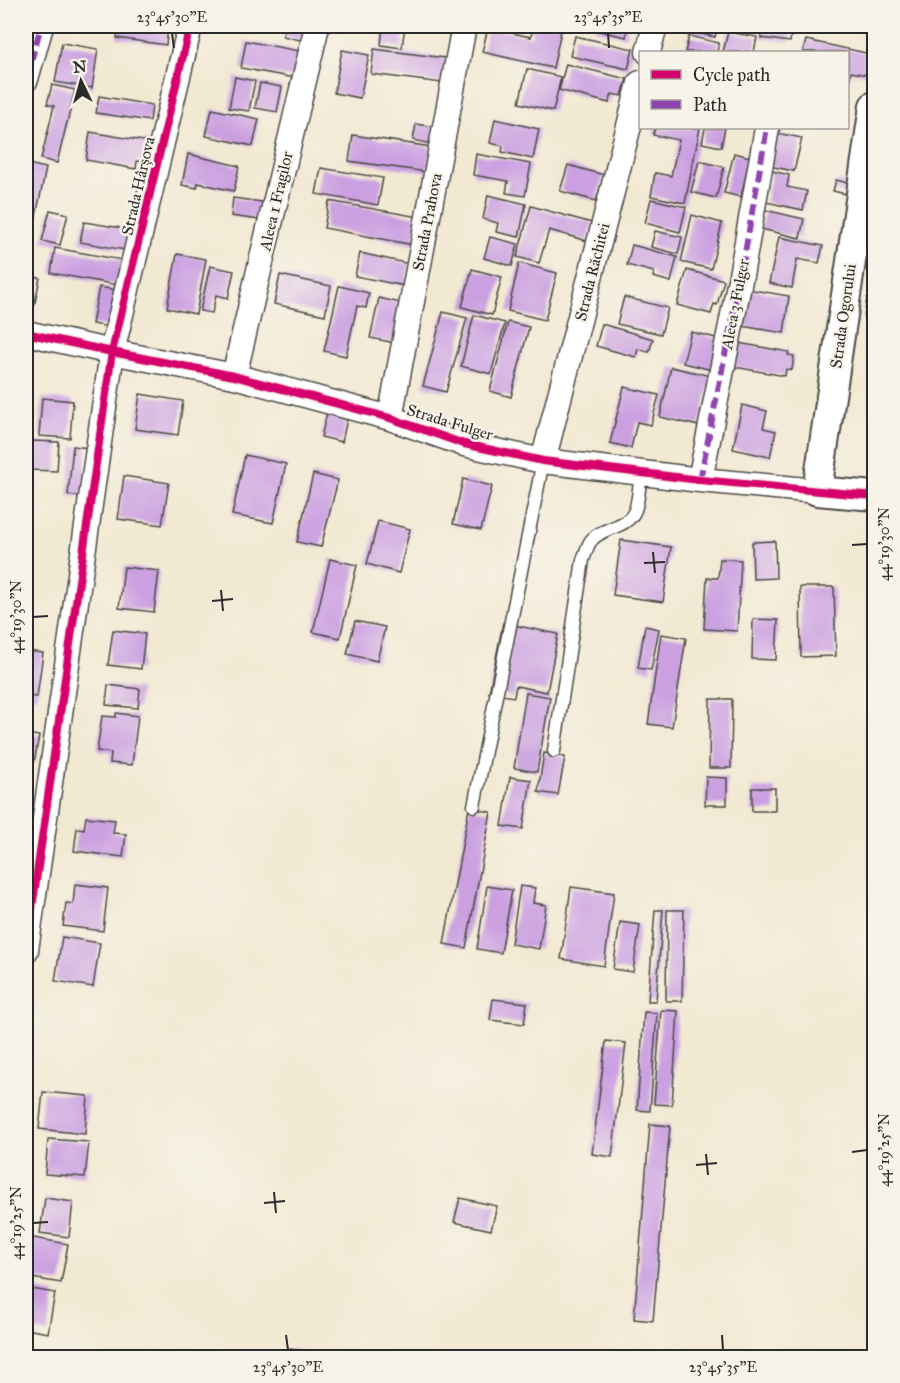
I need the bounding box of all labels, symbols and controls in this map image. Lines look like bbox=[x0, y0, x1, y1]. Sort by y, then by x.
text: 23°45'30"E bbox=[137, 8, 207, 26]
text: 23°45'35"E bbox=[574, 8, 643, 26]
north arrow bbox=[51, 51, 111, 111]
legend bbox=[639, 51, 849, 129]
text: N bbox=[72, 56, 88, 77]
text: Cycle path bbox=[693, 64, 770, 86]
text: Path bbox=[693, 94, 727, 116]
street label: Strada Hârșova bbox=[117, 135, 159, 237]
street label: Aleea 1 Fragilor bbox=[255, 149, 298, 254]
street label: Strada Prahova bbox=[408, 171, 446, 272]
street label: Strada Răchitei bbox=[571, 220, 614, 323]
street label: Aleea 3 Fulger bbox=[717, 257, 754, 352]
street label: Strada Ogorului bbox=[826, 262, 861, 370]
street label: Strada Fulger bbox=[404, 400, 495, 445]
text: 44°19'30"N bbox=[875, 507, 893, 581]
text: 44°19'30"N bbox=[7, 580, 25, 654]
text: 44°19'25"N bbox=[875, 1113, 893, 1187]
text: 44°19'25"N bbox=[7, 1186, 25, 1260]
text: 23°45'30"E bbox=[253, 1358, 323, 1376]
text: 23°45'35"E bbox=[689, 1358, 758, 1376]

